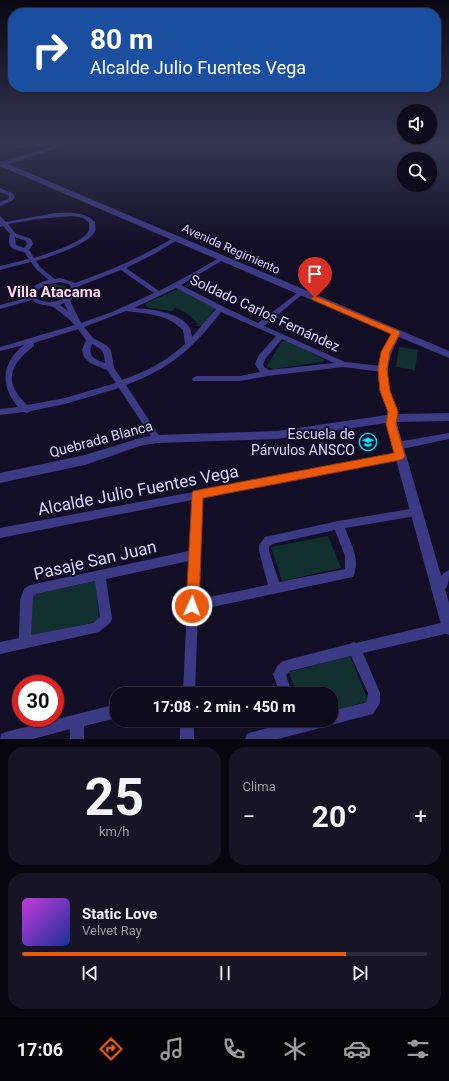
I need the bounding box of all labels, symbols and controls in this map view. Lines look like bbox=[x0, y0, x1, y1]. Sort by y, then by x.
text: 80 m bbox=[90, 23, 153, 56]
icon: right bbox=[24, 24, 76, 76]
text: Alcalde Julio Fuentes Vega bbox=[90, 57, 306, 78]
map controls bbox=[397, 104, 437, 192]
button: sound bbox=[397, 104, 437, 144]
button: search bbox=[397, 152, 437, 192]
street label: Avenida Regimiento bbox=[180, 221, 282, 277]
pin bbox=[298, 257, 332, 298]
icon: arrive bbox=[304, 263, 326, 285]
street label: Soldado Carlos Fernández bbox=[188, 271, 342, 355]
district label: Villa Atacama bbox=[7, 283, 101, 301]
street label: Quebrada Blanca bbox=[48, 418, 154, 460]
place label: Escuela de Párvulos ANSCO bbox=[251, 426, 355, 458]
school or university icon: Escuela de Párvulos ANSCO bbox=[358, 432, 378, 452]
street label: Alcalde Julio Fuentes Vega bbox=[36, 461, 240, 519]
street label: Pasaje San Juan bbox=[32, 536, 158, 584]
position arrow bbox=[171, 585, 213, 627]
speed limit sign: 30 bbox=[12, 675, 64, 727]
text: 17:08 · 2 min · 450 m bbox=[153, 698, 295, 716]
text: 25 bbox=[84, 767, 144, 828]
text: Clima bbox=[243, 779, 276, 794]
text: 20° bbox=[312, 799, 358, 834]
text: − bbox=[243, 804, 255, 829]
text: + bbox=[415, 804, 427, 829]
text: km/h bbox=[99, 824, 130, 839]
text: Static Love bbox=[82, 905, 157, 923]
text: Velvet Ray bbox=[82, 923, 142, 938]
icon: previous bbox=[79, 962, 101, 984]
icon: pause bbox=[214, 962, 236, 984]
icon: next bbox=[349, 962, 371, 984]
icon: directions bbox=[97, 1035, 125, 1063]
icon: music bbox=[158, 1035, 186, 1063]
icon: phone bbox=[220, 1035, 248, 1063]
icon: climate bbox=[281, 1035, 309, 1063]
icon: car bbox=[343, 1035, 371, 1063]
icon: filters bbox=[404, 1035, 432, 1063]
text: 17:06 bbox=[17, 1039, 63, 1060]

